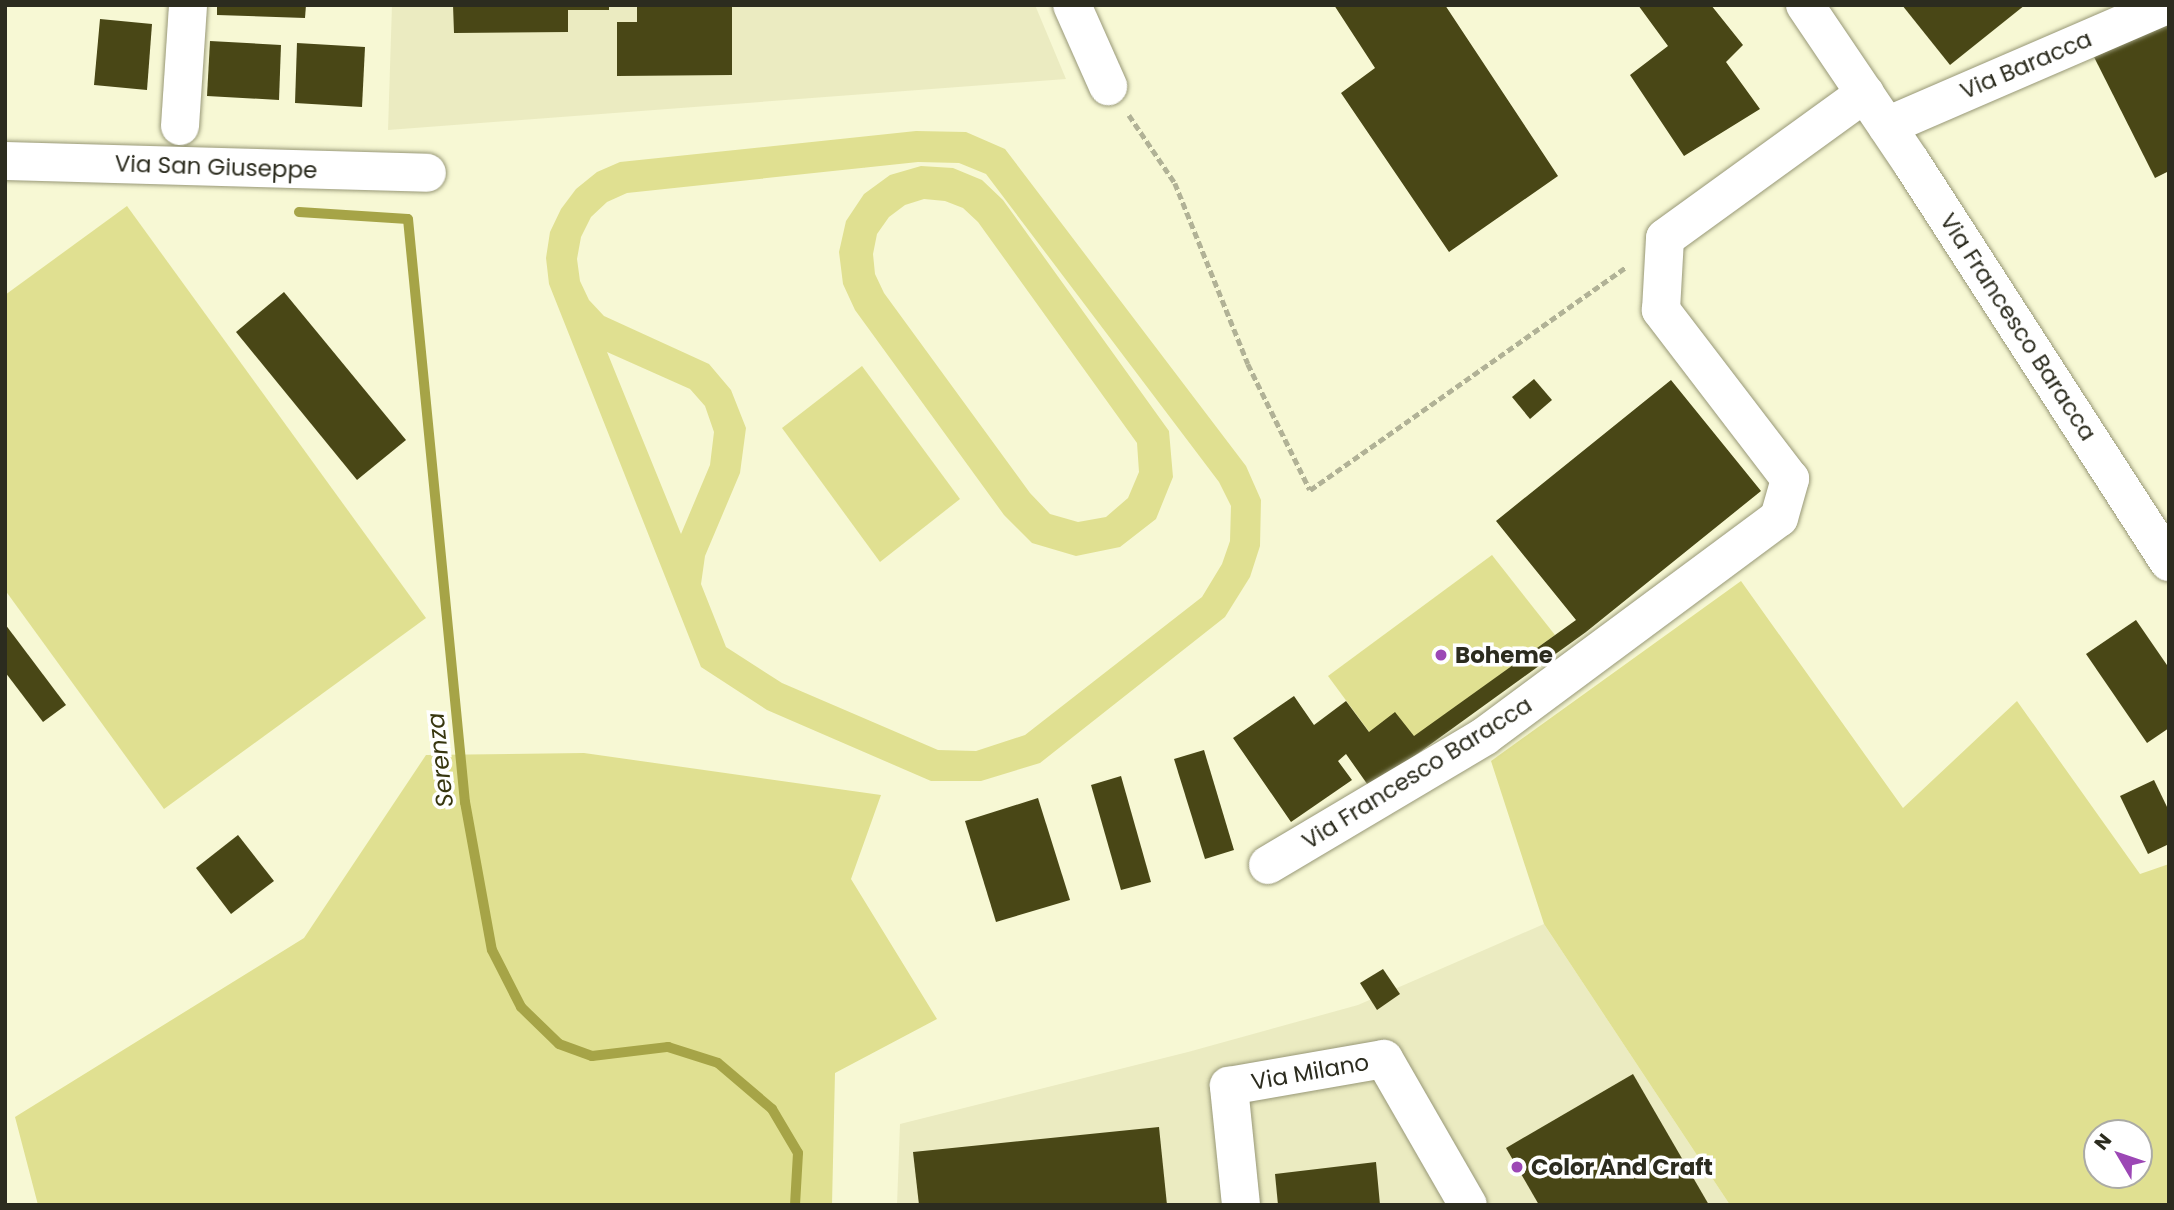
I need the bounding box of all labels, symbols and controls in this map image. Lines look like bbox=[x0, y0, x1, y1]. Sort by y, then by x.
street label: Via Baracca bbox=[1956, 25, 2096, 105]
street label: Via San Giuseppe bbox=[114, 150, 318, 184]
street label: Via Francesco Baracca bbox=[1934, 208, 2102, 446]
place label: Boheme bbox=[1455, 641, 1553, 669]
marker: Boheme bbox=[1433, 647, 1449, 663]
street label: Via Francesco Baracca bbox=[1297, 691, 1537, 855]
water label: Serenza bbox=[421, 711, 459, 809]
street label: Via Milano bbox=[1249, 1048, 1371, 1096]
north arrow bbox=[2083, 1119, 2153, 1189]
text: N bbox=[2088, 1128, 2118, 1156]
place label: Color And Craft bbox=[1531, 1153, 1713, 1181]
marker: Color And Craft bbox=[1509, 1159, 1525, 1175]

